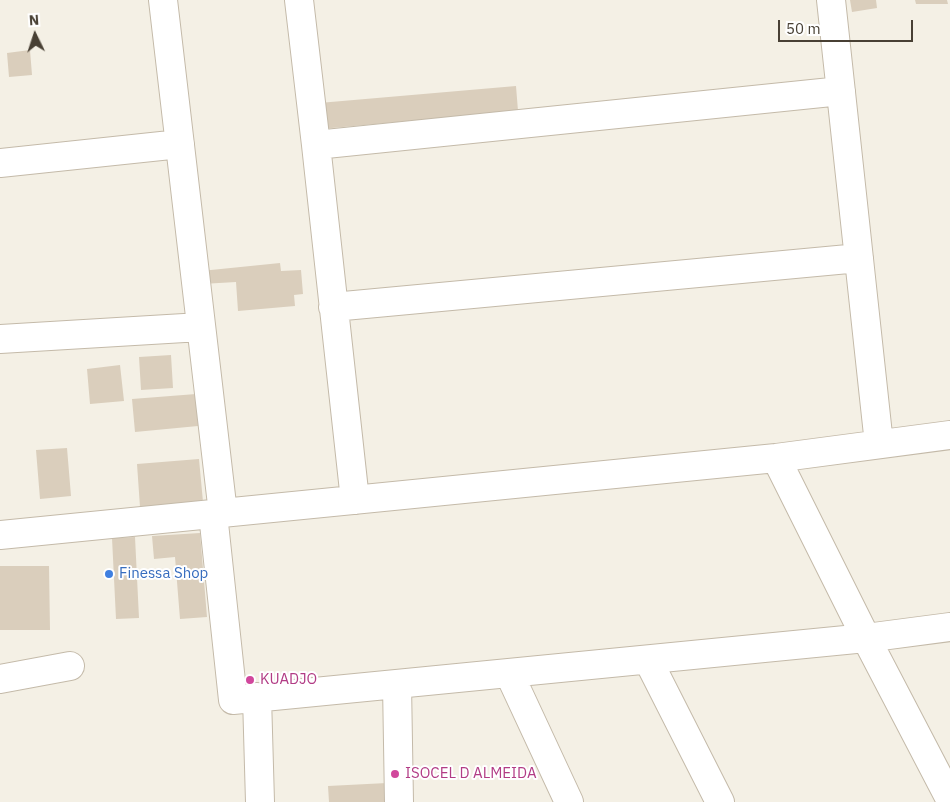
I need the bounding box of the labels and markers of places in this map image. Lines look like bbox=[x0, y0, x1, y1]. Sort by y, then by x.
place label: Finessa Shop bbox=[119, 565, 208, 583]
marker: Finessa Shop bbox=[103, 568, 115, 580]
place label: KUADJO bbox=[260, 671, 317, 689]
marker: KUADJO bbox=[244, 674, 256, 686]
place label: ISOCEL D ALMEIDA bbox=[405, 765, 537, 783]
marker: ISOCEL D ALMEIDA bbox=[389, 768, 401, 780]

